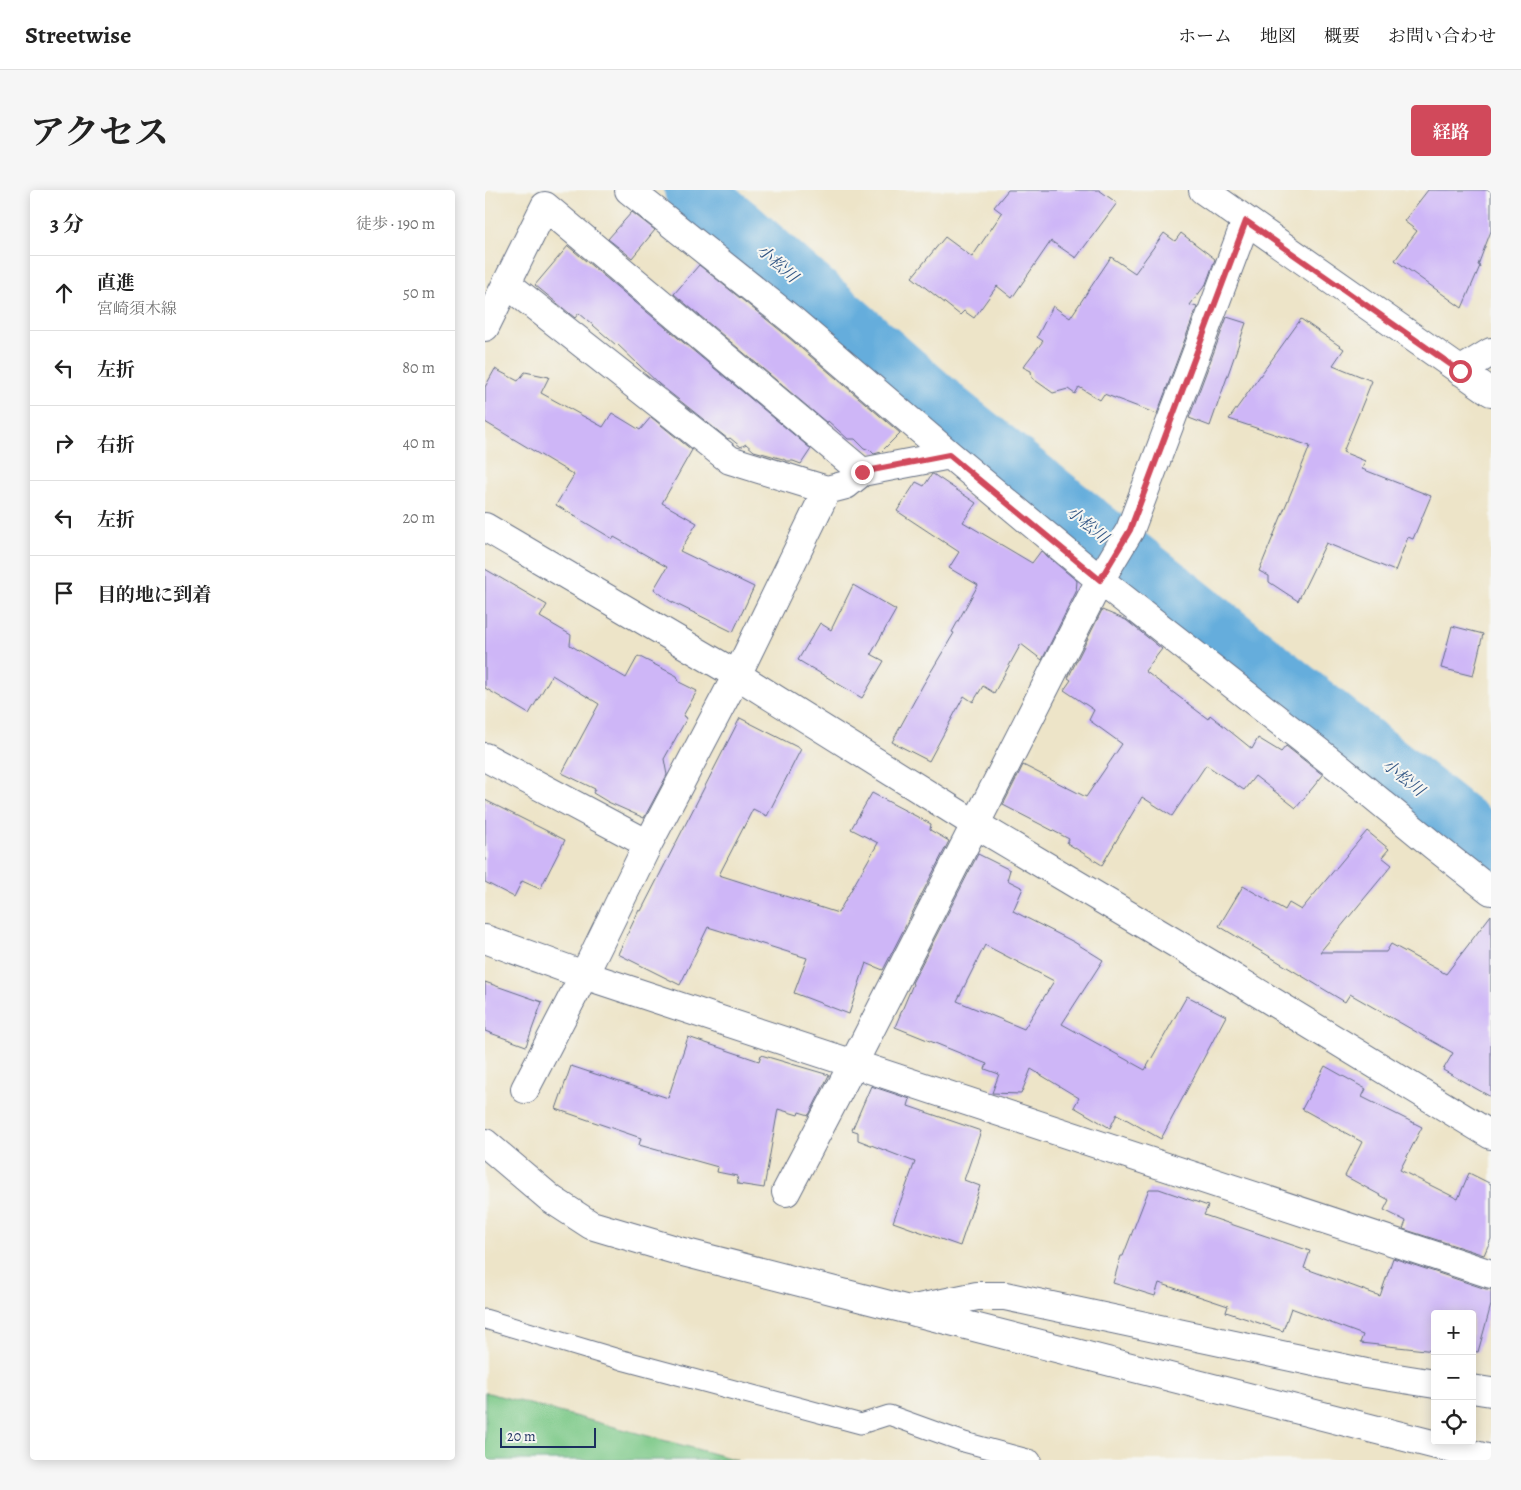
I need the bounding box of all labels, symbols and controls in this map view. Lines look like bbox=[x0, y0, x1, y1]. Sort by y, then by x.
text: Streetwise bbox=[25, 19, 131, 51]
text: ホーム bbox=[1178, 24, 1232, 48]
text: 地図 bbox=[1260, 24, 1296, 48]
text: 概要 bbox=[1324, 24, 1360, 48]
text: お問い合わせ bbox=[1388, 24, 1496, 48]
button: 経路 bbox=[1411, 105, 1491, 156]
text: アクセス bbox=[30, 108, 169, 156]
text: 3 分 bbox=[50, 210, 84, 238]
text: 徒歩 · 190 m bbox=[356, 213, 435, 235]
water label: 小松川 bbox=[752, 240, 804, 289]
text: 直進 bbox=[97, 270, 135, 296]
icon: ahead bbox=[50, 279, 78, 307]
text: 50 m bbox=[403, 282, 435, 304]
text: 宮崎須木線 bbox=[97, 298, 177, 320]
icon: left bbox=[50, 354, 78, 382]
text: 左折 bbox=[97, 357, 135, 383]
text: 80 m bbox=[402, 357, 435, 379]
route start bbox=[1449, 360, 1472, 383]
icon: right bbox=[50, 429, 78, 457]
text: 右折 bbox=[97, 432, 135, 458]
text: 40 m bbox=[403, 432, 435, 454]
route end bbox=[851, 461, 874, 484]
water label: 小松川 bbox=[1062, 501, 1114, 550]
icon: left bbox=[50, 504, 78, 532]
text: 左折 bbox=[97, 507, 135, 533]
text: 20 m bbox=[402, 507, 435, 529]
icon: arrive bbox=[50, 579, 78, 607]
text: 目的地に到着 bbox=[97, 582, 211, 608]
water label: 小松川 bbox=[1378, 754, 1430, 803]
map controls bbox=[1431, 1310, 1476, 1445]
button: + bbox=[1431, 1310, 1476, 1355]
button: − bbox=[1431, 1355, 1476, 1400]
button: locate bbox=[1431, 1400, 1476, 1445]
scale bar bbox=[500, 1425, 596, 1448]
text: 20 m bbox=[507, 1427, 536, 1446]

